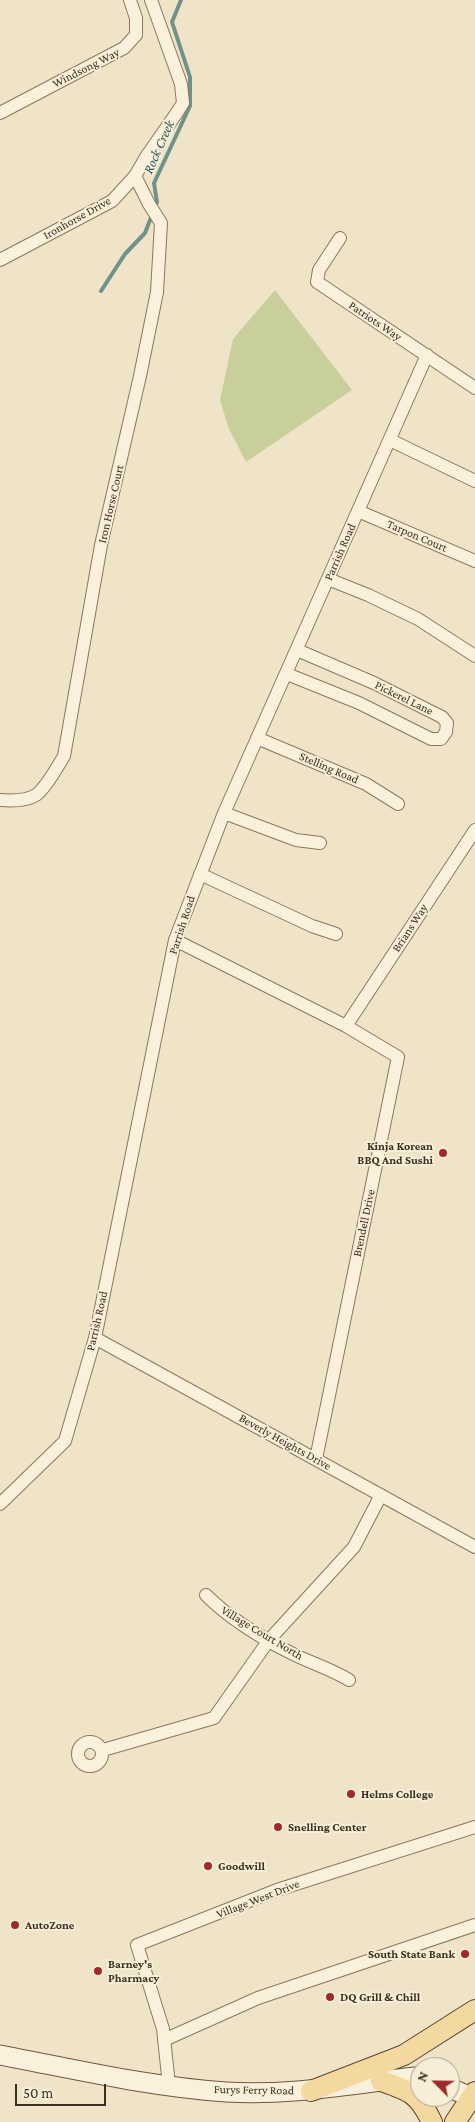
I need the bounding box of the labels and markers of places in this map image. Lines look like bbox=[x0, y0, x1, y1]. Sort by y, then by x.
place label: Kinja Korean BBQ And Sushi bbox=[357, 1139, 433, 1167]
marker: Kinja Korean BBQ And Sushi bbox=[437, 1147, 449, 1159]
place label: Helms College bbox=[361, 1787, 433, 1801]
marker: Helms College bbox=[345, 1788, 357, 1800]
place label: Snelling Center bbox=[288, 1820, 366, 1834]
marker: Snelling Center bbox=[272, 1821, 284, 1833]
place label: Goodwill bbox=[218, 1859, 265, 1873]
marker: Goodwill bbox=[202, 1860, 214, 1872]
place label: AutoZone bbox=[25, 1918, 74, 1932]
marker: AutoZone bbox=[9, 1919, 21, 1931]
place label: South State Bank bbox=[368, 1947, 455, 1961]
marker: South State Bank bbox=[459, 1948, 471, 1960]
place label: Barney's Pharmacy bbox=[108, 1957, 159, 1985]
marker: Barney's Pharmacy bbox=[92, 1965, 104, 1977]
place label: DQ Grill & Chill bbox=[340, 1990, 420, 2004]
marker: DQ Grill & Chill bbox=[324, 1991, 336, 2003]

